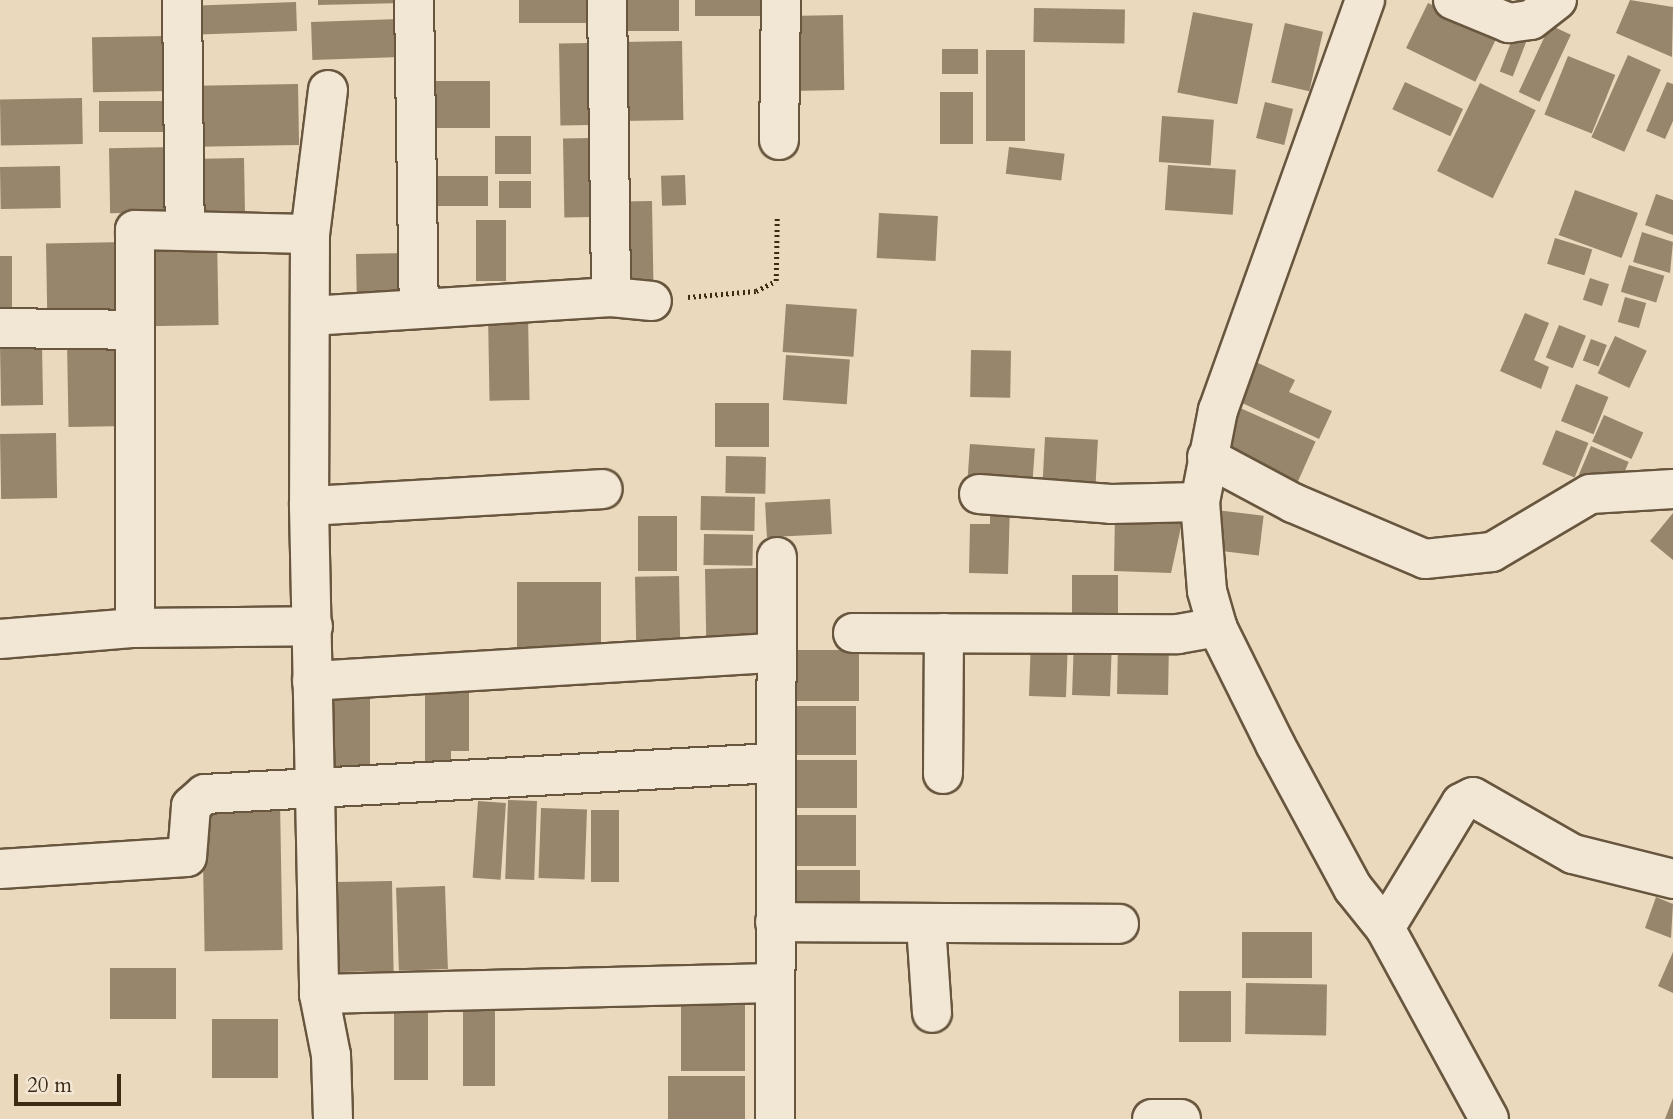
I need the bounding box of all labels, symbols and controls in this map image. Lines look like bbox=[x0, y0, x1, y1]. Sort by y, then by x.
scale bar bbox=[18, 1060, 124, 1104]
text: 20 m bbox=[27, 1071, 72, 1100]

